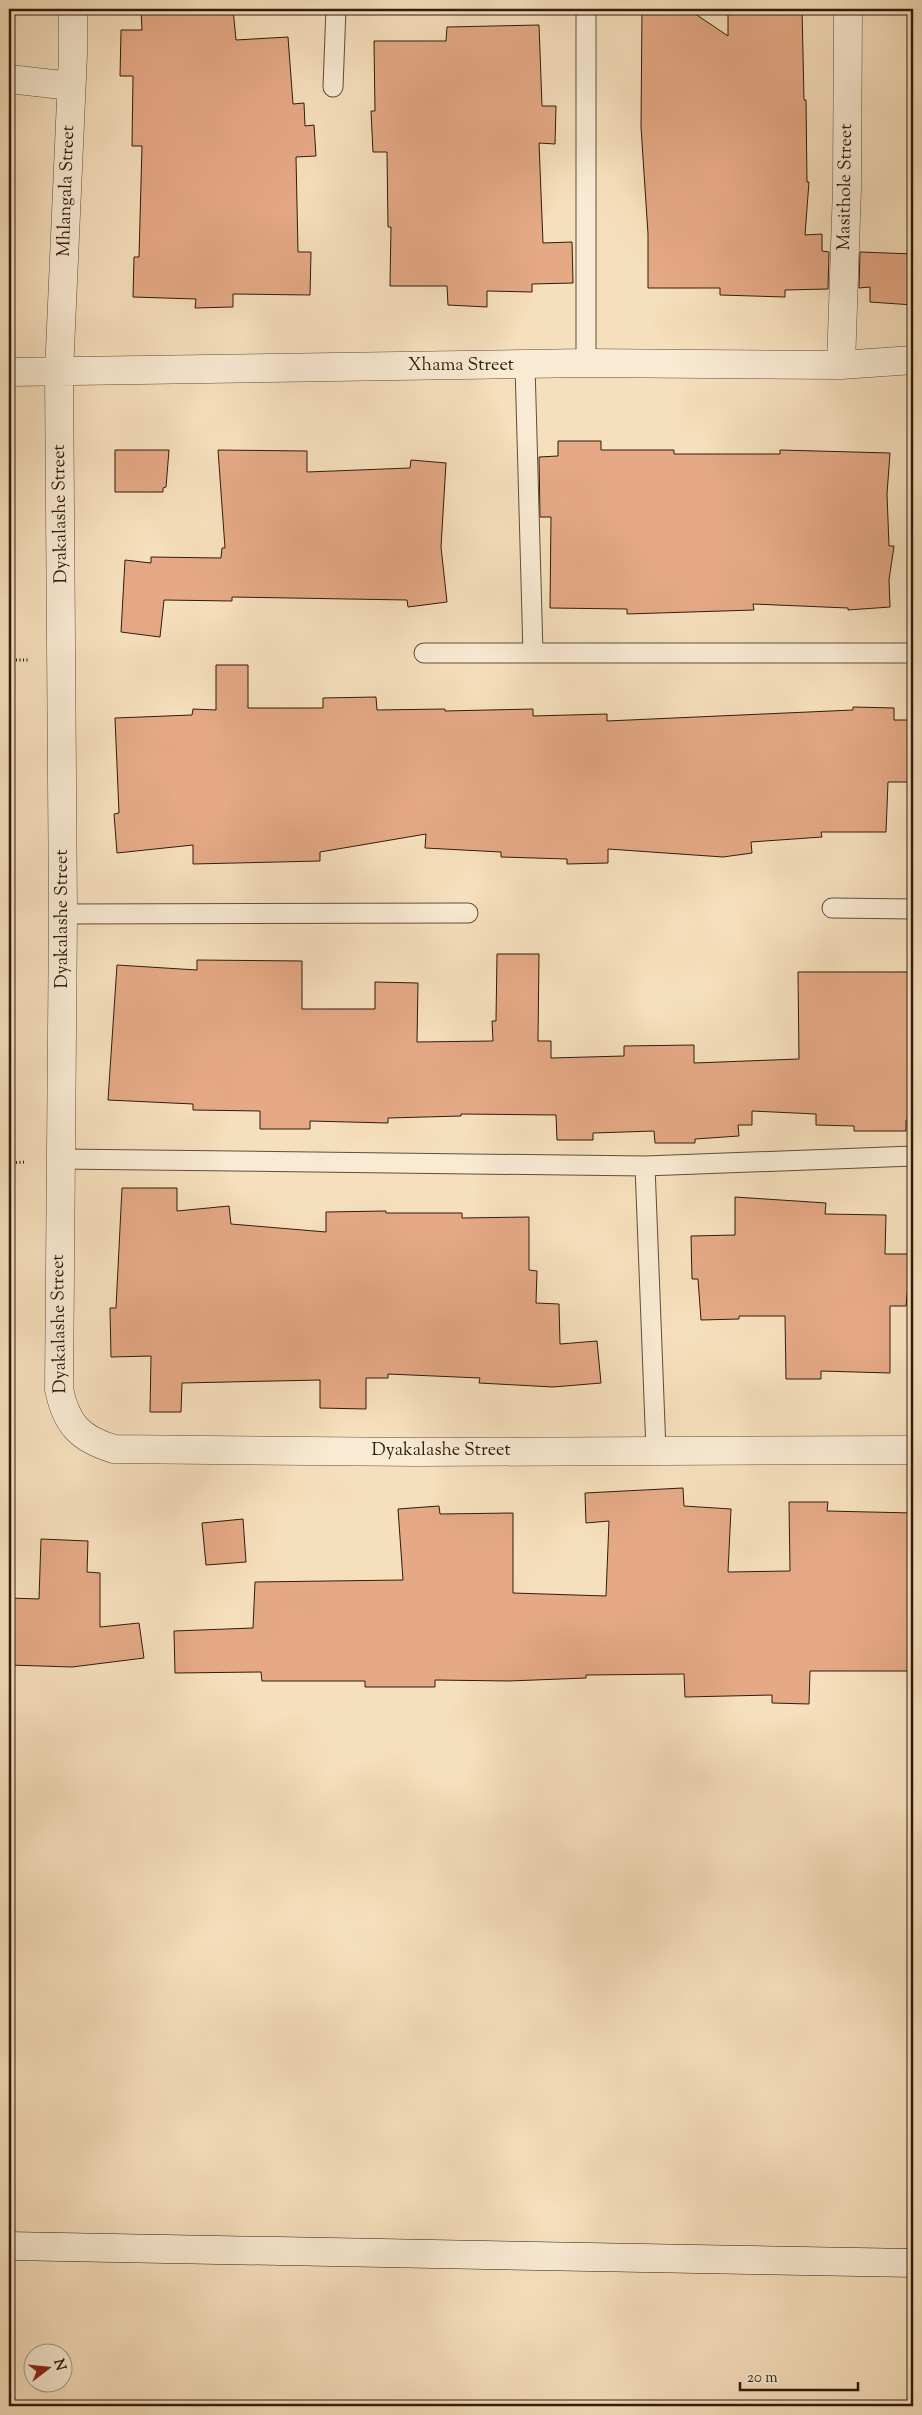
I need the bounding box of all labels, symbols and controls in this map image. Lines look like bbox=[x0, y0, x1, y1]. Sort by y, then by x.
street label: Masithole Street bbox=[832, 123, 860, 251]
street label: Mhlangala Street bbox=[52, 125, 82, 257]
street label: Xhama Street bbox=[408, 353, 514, 379]
street label: Dyakalashe Street bbox=[47, 444, 75, 584]
street label: Dyakalashe Street bbox=[50, 849, 76, 989]
street label: Dyakalashe Street bbox=[46, 1254, 74, 1394]
street label: Dyakalashe Street bbox=[371, 1438, 511, 1464]
north arrow bbox=[22, 2342, 72, 2392]
text: N bbox=[47, 2357, 70, 2373]
scale bar bbox=[740, 2360, 857, 2392]
text: 20 m bbox=[747, 2368, 778, 2389]

